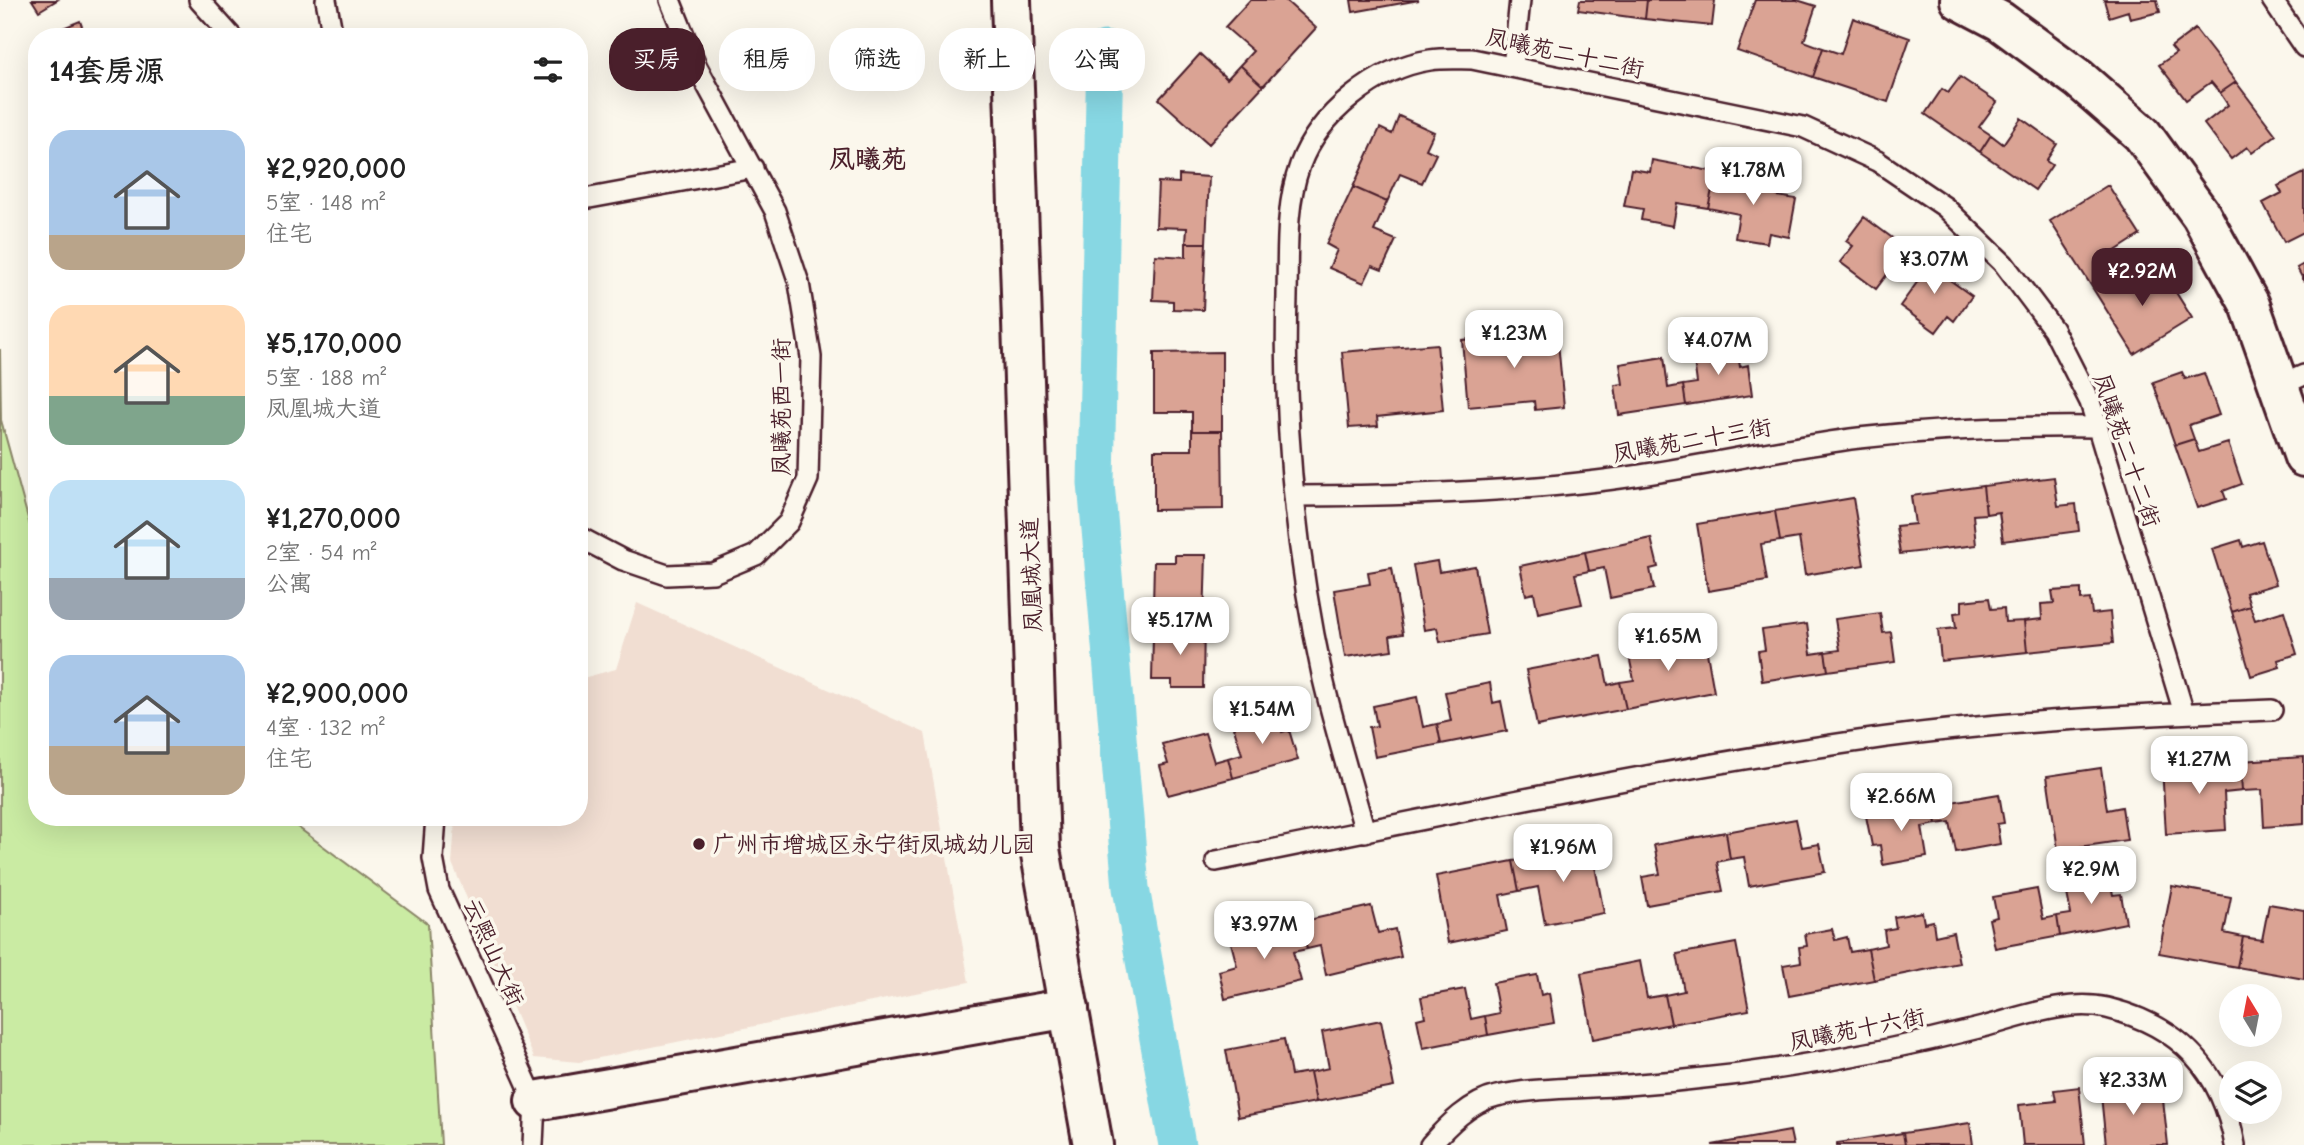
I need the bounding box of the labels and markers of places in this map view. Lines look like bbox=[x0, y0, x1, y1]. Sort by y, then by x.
pin: ¥1.78M bbox=[1696, 148, 1810, 207]
pin: ¥3.07M bbox=[1877, 236, 1991, 296]
pin: ¥2.92M bbox=[2085, 248, 2199, 308]
pin: ¥1.23M bbox=[1457, 310, 1571, 370]
pin: ¥4.07M bbox=[1661, 318, 1775, 377]
pin: ¥5.17M bbox=[1123, 598, 1237, 657]
pin: ¥1.65M bbox=[1611, 614, 1725, 673]
pin: ¥1.54M bbox=[1205, 686, 1319, 746]
pin: ¥1.27M bbox=[2142, 736, 2256, 796]
pin: ¥2.66M bbox=[1844, 774, 1958, 833]
pin: ¥1.96M bbox=[1506, 824, 1620, 884]
place label: 广州市增城区永宁街凤城幼儿园 bbox=[713, 831, 1035, 858]
marker: 广州市增城区永宁街凤城幼儿园 bbox=[691, 836, 707, 852]
pin: ¥2.9M bbox=[2042, 846, 2140, 906]
pin: ¥3.97M bbox=[1207, 902, 1321, 961]
pin: ¥2.33M bbox=[2076, 1058, 2190, 1117]

